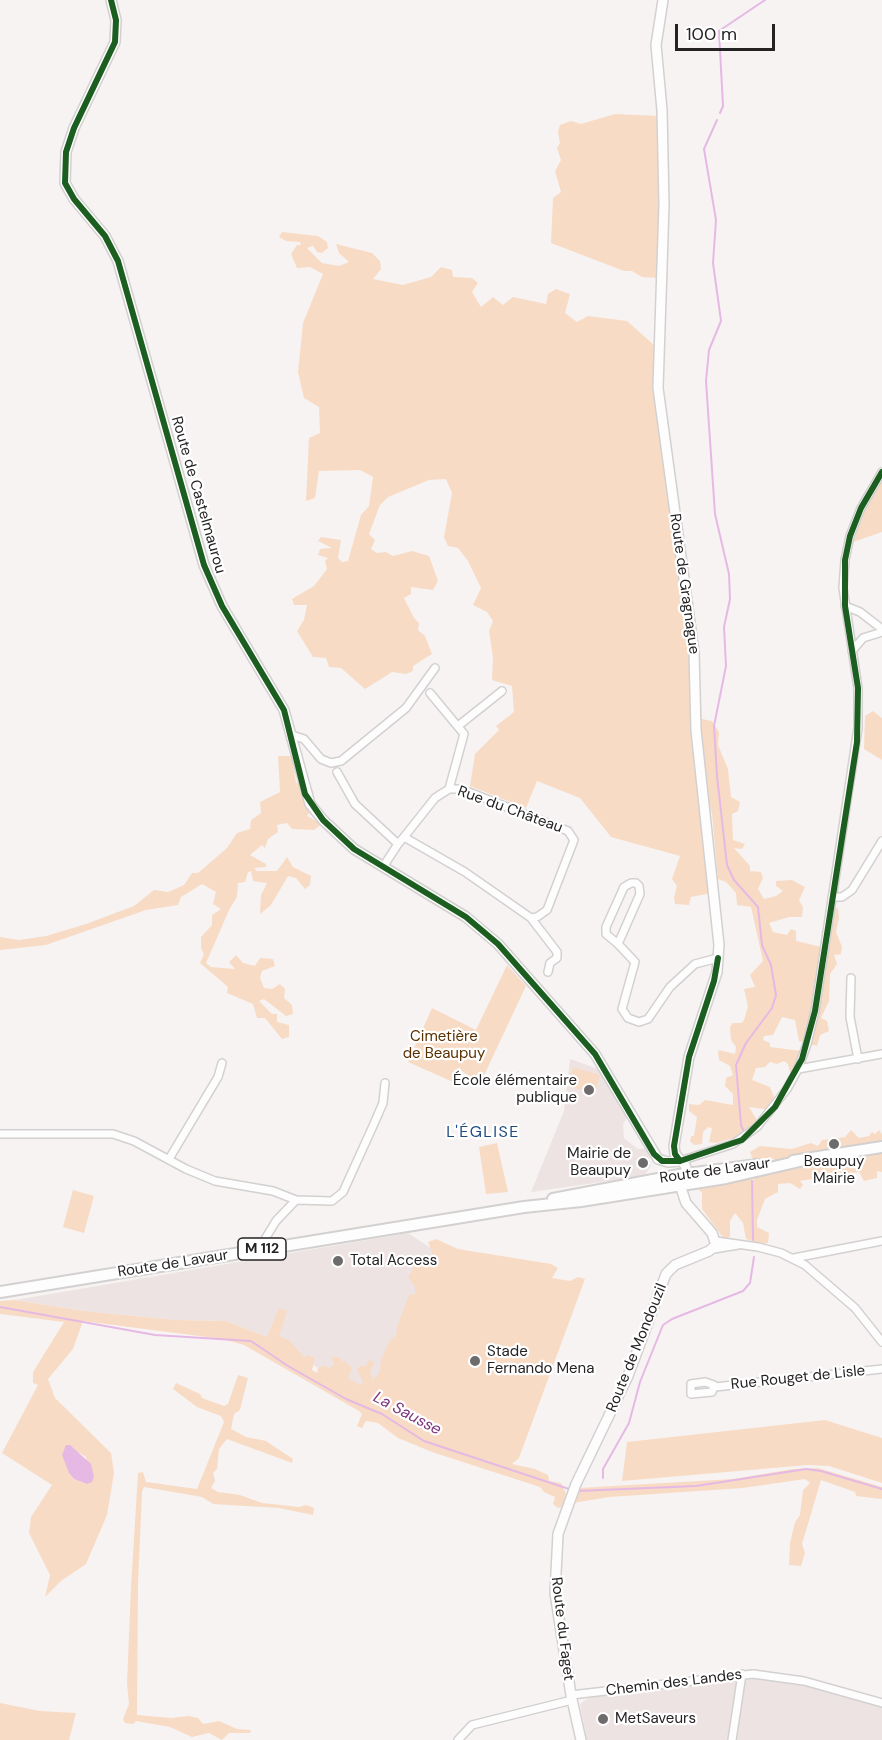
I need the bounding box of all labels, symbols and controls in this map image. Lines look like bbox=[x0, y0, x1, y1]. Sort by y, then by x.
scale bar bbox=[678, 12, 778, 50]
text: 100 m bbox=[686, 22, 737, 46]
street label: Route de Castelmaurou bbox=[167, 414, 229, 576]
street label: Route de Gragnague bbox=[665, 513, 703, 655]
street label: Rue du Château bbox=[455, 783, 565, 837]
park label: Cimetière de Beaupuy bbox=[403, 1028, 485, 1063]
place label: École élémentaire publique bbox=[453, 1072, 577, 1107]
marker: École élémentaire publique bbox=[582, 1083, 596, 1097]
district label: L'ÉGLISE bbox=[446, 1123, 520, 1143]
marker: Beaupuy Mairie bbox=[827, 1137, 841, 1151]
place label: Mairie de Beaupuy bbox=[567, 1145, 631, 1180]
place label: Beaupuy Mairie bbox=[804, 1153, 864, 1188]
street label: Route de Lavaur bbox=[658, 1154, 772, 1188]
marker: Mairie de Beaupuy bbox=[636, 1156, 650, 1170]
road number: M 112 bbox=[238, 1238, 286, 1260]
street label: Route de Lavaur bbox=[116, 1246, 230, 1282]
place label: Total Access bbox=[350, 1252, 437, 1270]
marker: Total Access bbox=[331, 1254, 345, 1268]
street label: Route de Mondouzil bbox=[603, 1281, 671, 1415]
place label: Stade Fernando Mena bbox=[487, 1343, 594, 1378]
marker: Stade Fernando Mena bbox=[468, 1354, 482, 1368]
street label: Rue Rouget de Lisle bbox=[730, 1362, 866, 1394]
water label: La Sausse bbox=[370, 1388, 444, 1440]
street label: Route du Faget bbox=[547, 1576, 577, 1682]
street label: Chemin des Landes bbox=[605, 1666, 743, 1700]
place label: MetSaveurs bbox=[615, 1710, 696, 1728]
marker: MetSaveurs bbox=[596, 1712, 610, 1726]

